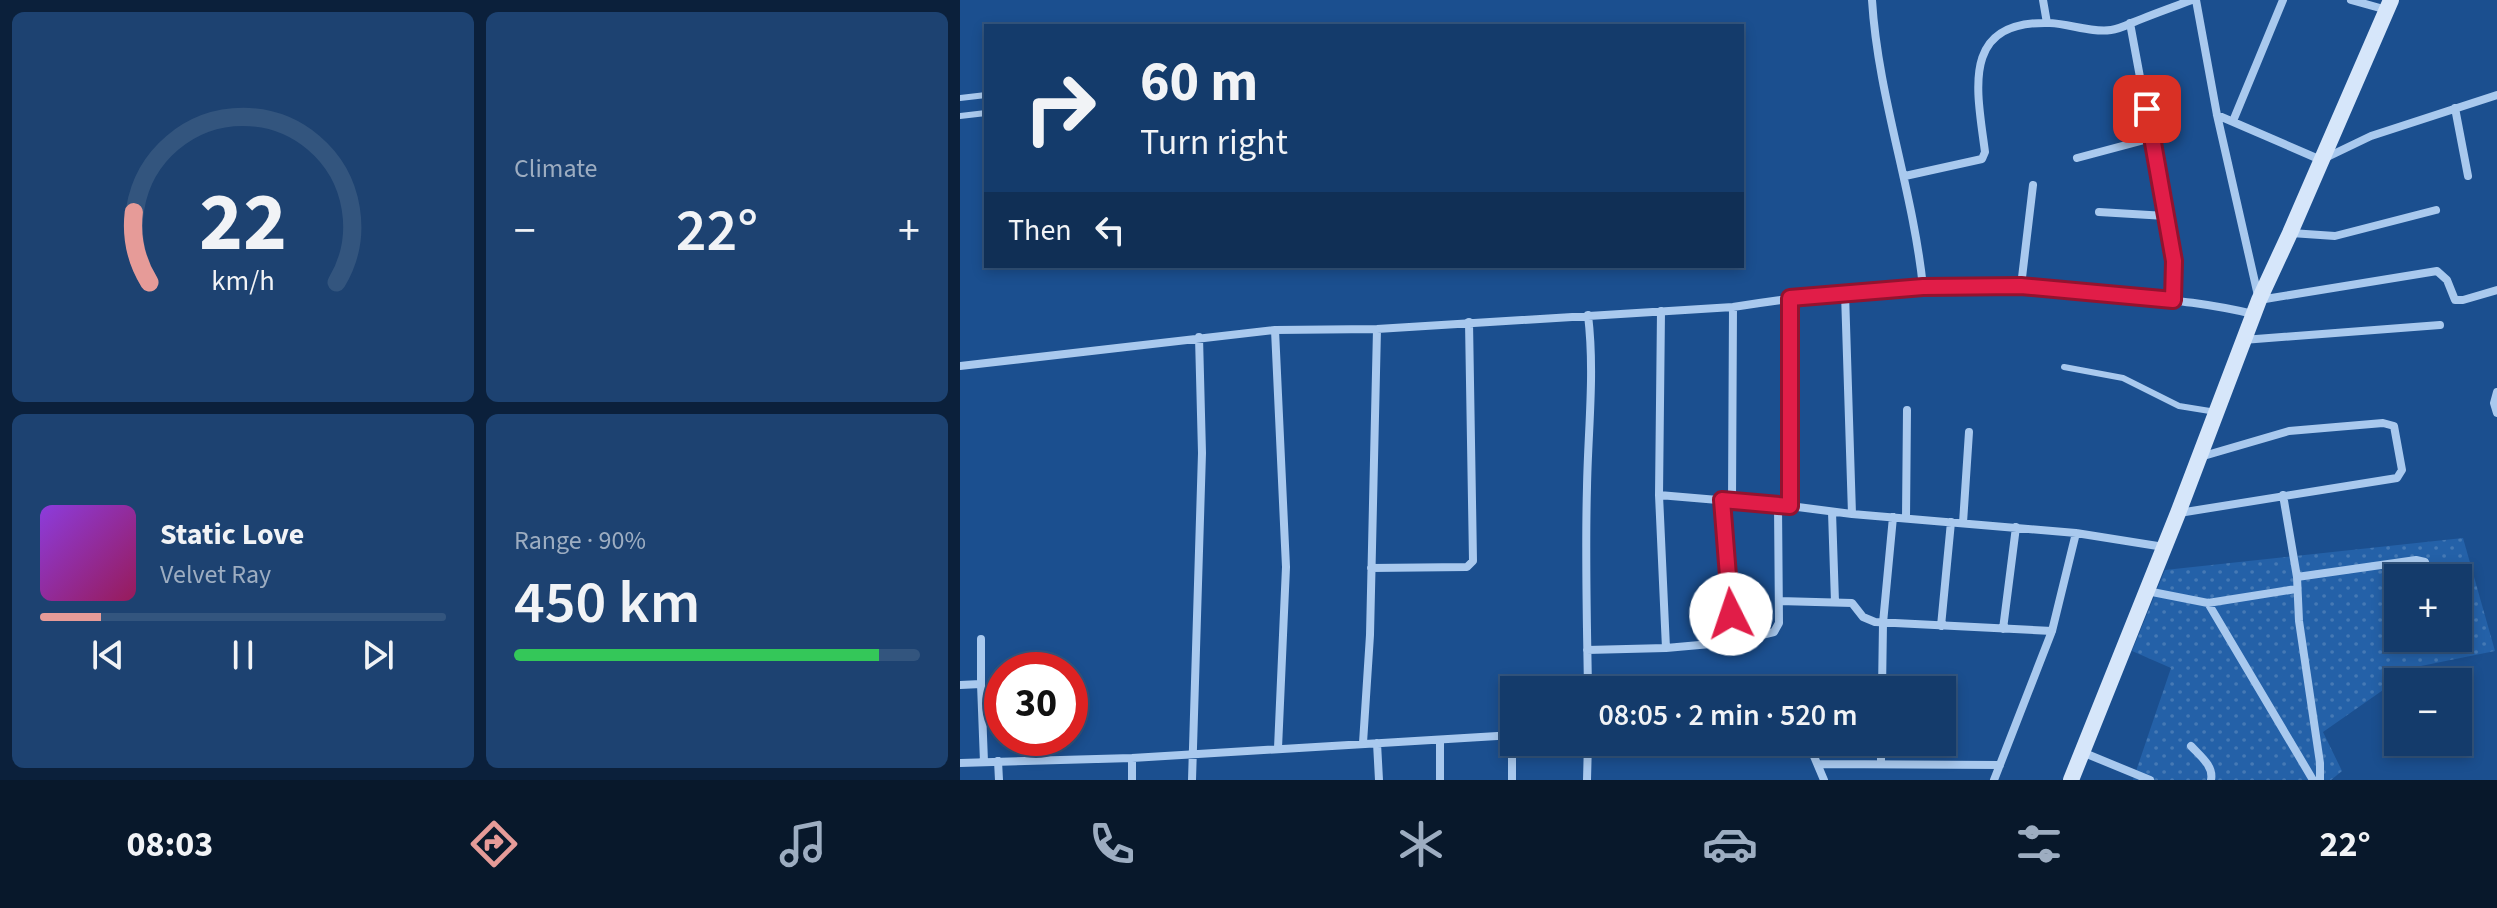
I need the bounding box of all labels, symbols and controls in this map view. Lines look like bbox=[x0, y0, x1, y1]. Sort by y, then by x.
text: 60 m bbox=[1140, 43, 1258, 122]
icon: right bbox=[1008, 56, 1112, 160]
pin bbox=[2113, 75, 2181, 143]
icon: arrive bbox=[2125, 87, 2169, 131]
text: Turn right bbox=[1140, 117, 1288, 168]
text: Climate bbox=[514, 150, 598, 187]
text: 22 bbox=[199, 164, 287, 282]
text: 22° bbox=[676, 189, 758, 274]
text: − bbox=[514, 200, 536, 263]
text: + bbox=[898, 200, 920, 263]
icon: left bbox=[1088, 208, 1132, 252]
text: Then bbox=[1008, 209, 1072, 252]
text: km/h bbox=[211, 261, 275, 301]
text: Static Love bbox=[160, 513, 304, 556]
text: Range · 90% bbox=[514, 522, 646, 559]
text: Velvet Ray bbox=[160, 556, 271, 593]
text: 450 km bbox=[514, 561, 700, 646]
map controls bbox=[2384, 564, 2472, 756]
button: + bbox=[2384, 564, 2472, 652]
position arrow bbox=[1689, 572, 1773, 656]
icon: previous bbox=[86, 633, 130, 677]
icon: pause bbox=[221, 633, 265, 677]
icon: next bbox=[356, 633, 400, 677]
speed limit sign: 30 bbox=[984, 652, 1088, 756]
button: − bbox=[2384, 668, 2472, 756]
text: 08:05 · 2 min · 520 m bbox=[1598, 694, 1858, 737]
icon: directions bbox=[466, 816, 522, 872]
icon: music bbox=[775, 816, 831, 872]
icon: phone bbox=[1084, 816, 1140, 872]
icon: climate bbox=[1393, 816, 1449, 872]
icon: car bbox=[1702, 816, 1758, 872]
icon: filters bbox=[2011, 816, 2067, 872]
text: 08:03 bbox=[126, 819, 213, 870]
text: 22° bbox=[2319, 819, 2371, 870]

